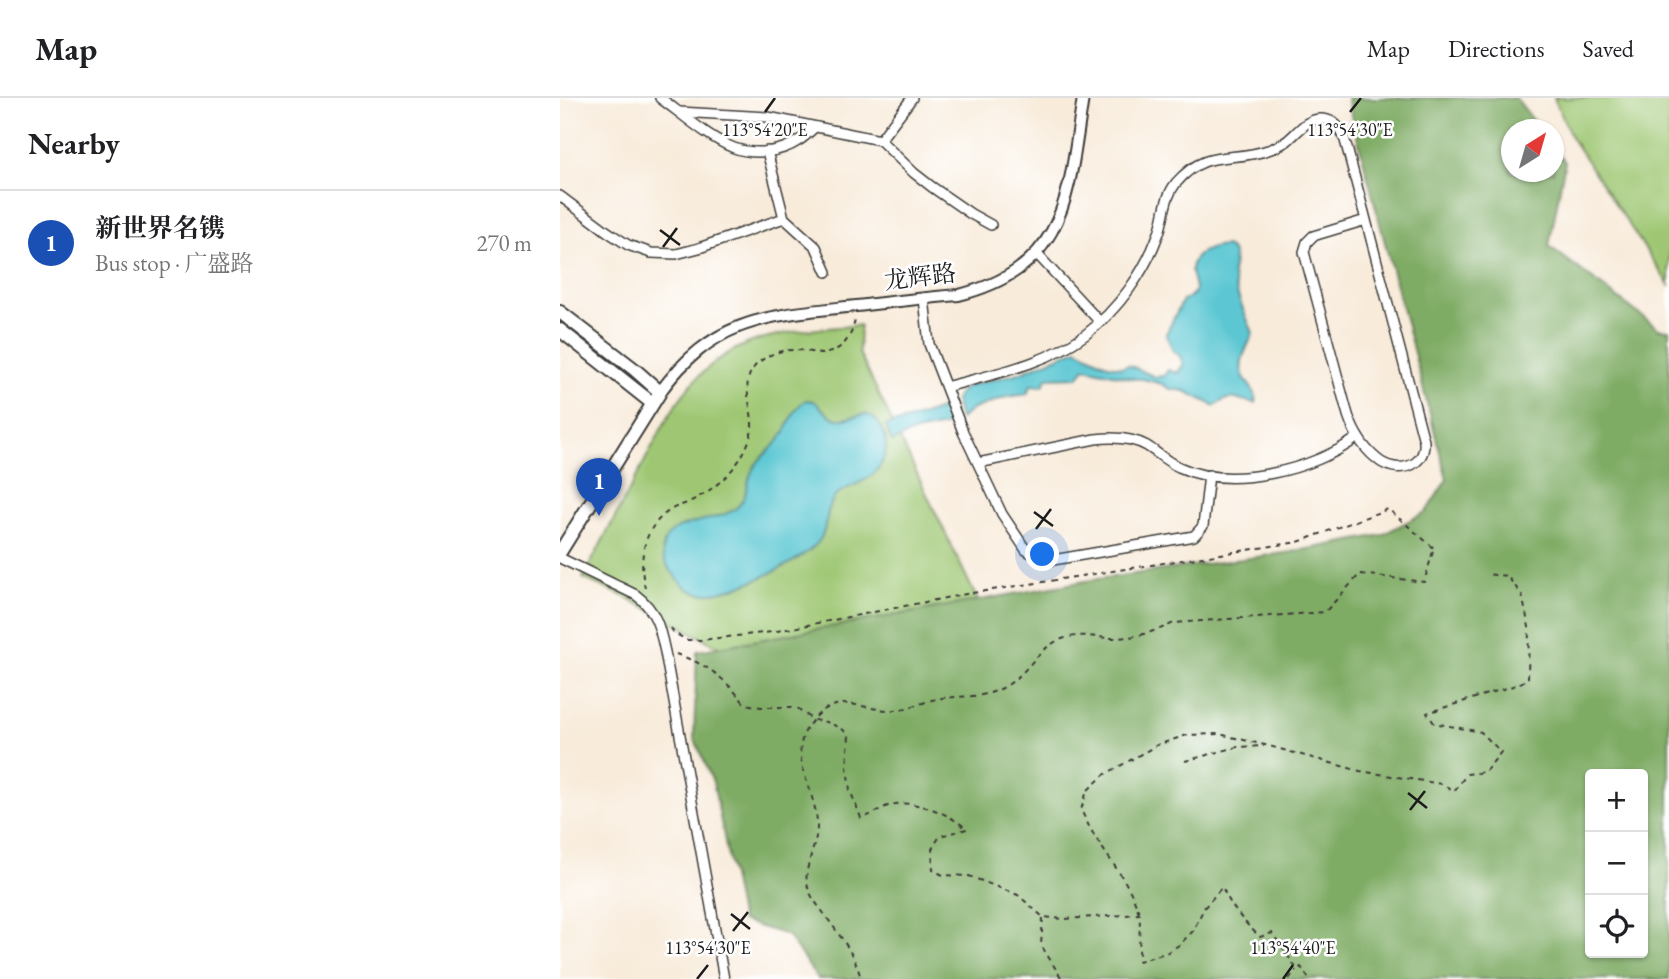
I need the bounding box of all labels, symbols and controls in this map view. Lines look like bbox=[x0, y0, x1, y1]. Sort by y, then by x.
text: Map bbox=[35, 27, 97, 70]
text: Map bbox=[1367, 33, 1410, 64]
text: Directions bbox=[1448, 33, 1545, 64]
text: Saved bbox=[1583, 33, 1634, 64]
text: 113°54'20"E bbox=[722, 118, 808, 141]
text: 113°54'30"E bbox=[1307, 118, 1393, 141]
north arrow bbox=[1501, 119, 1564, 182]
text: Nearby bbox=[28, 124, 120, 163]
text: 新世界名镌 bbox=[95, 211, 225, 245]
text: 1 bbox=[45, 228, 57, 258]
text: 270 m bbox=[476, 228, 532, 258]
text: Bus stop · 广盛路 bbox=[95, 248, 253, 278]
street label: 龙辉路 bbox=[882, 257, 958, 296]
pin: 1 bbox=[576, 458, 622, 516]
your location bbox=[1025, 537, 1059, 571]
map controls bbox=[1585, 769, 1648, 958]
button: + bbox=[1585, 769, 1648, 832]
button: − bbox=[1585, 832, 1648, 895]
button: locate bbox=[1585, 895, 1648, 958]
text: 113°54'30"E bbox=[665, 936, 751, 959]
text: 113°54'40"E bbox=[1250, 936, 1336, 959]

